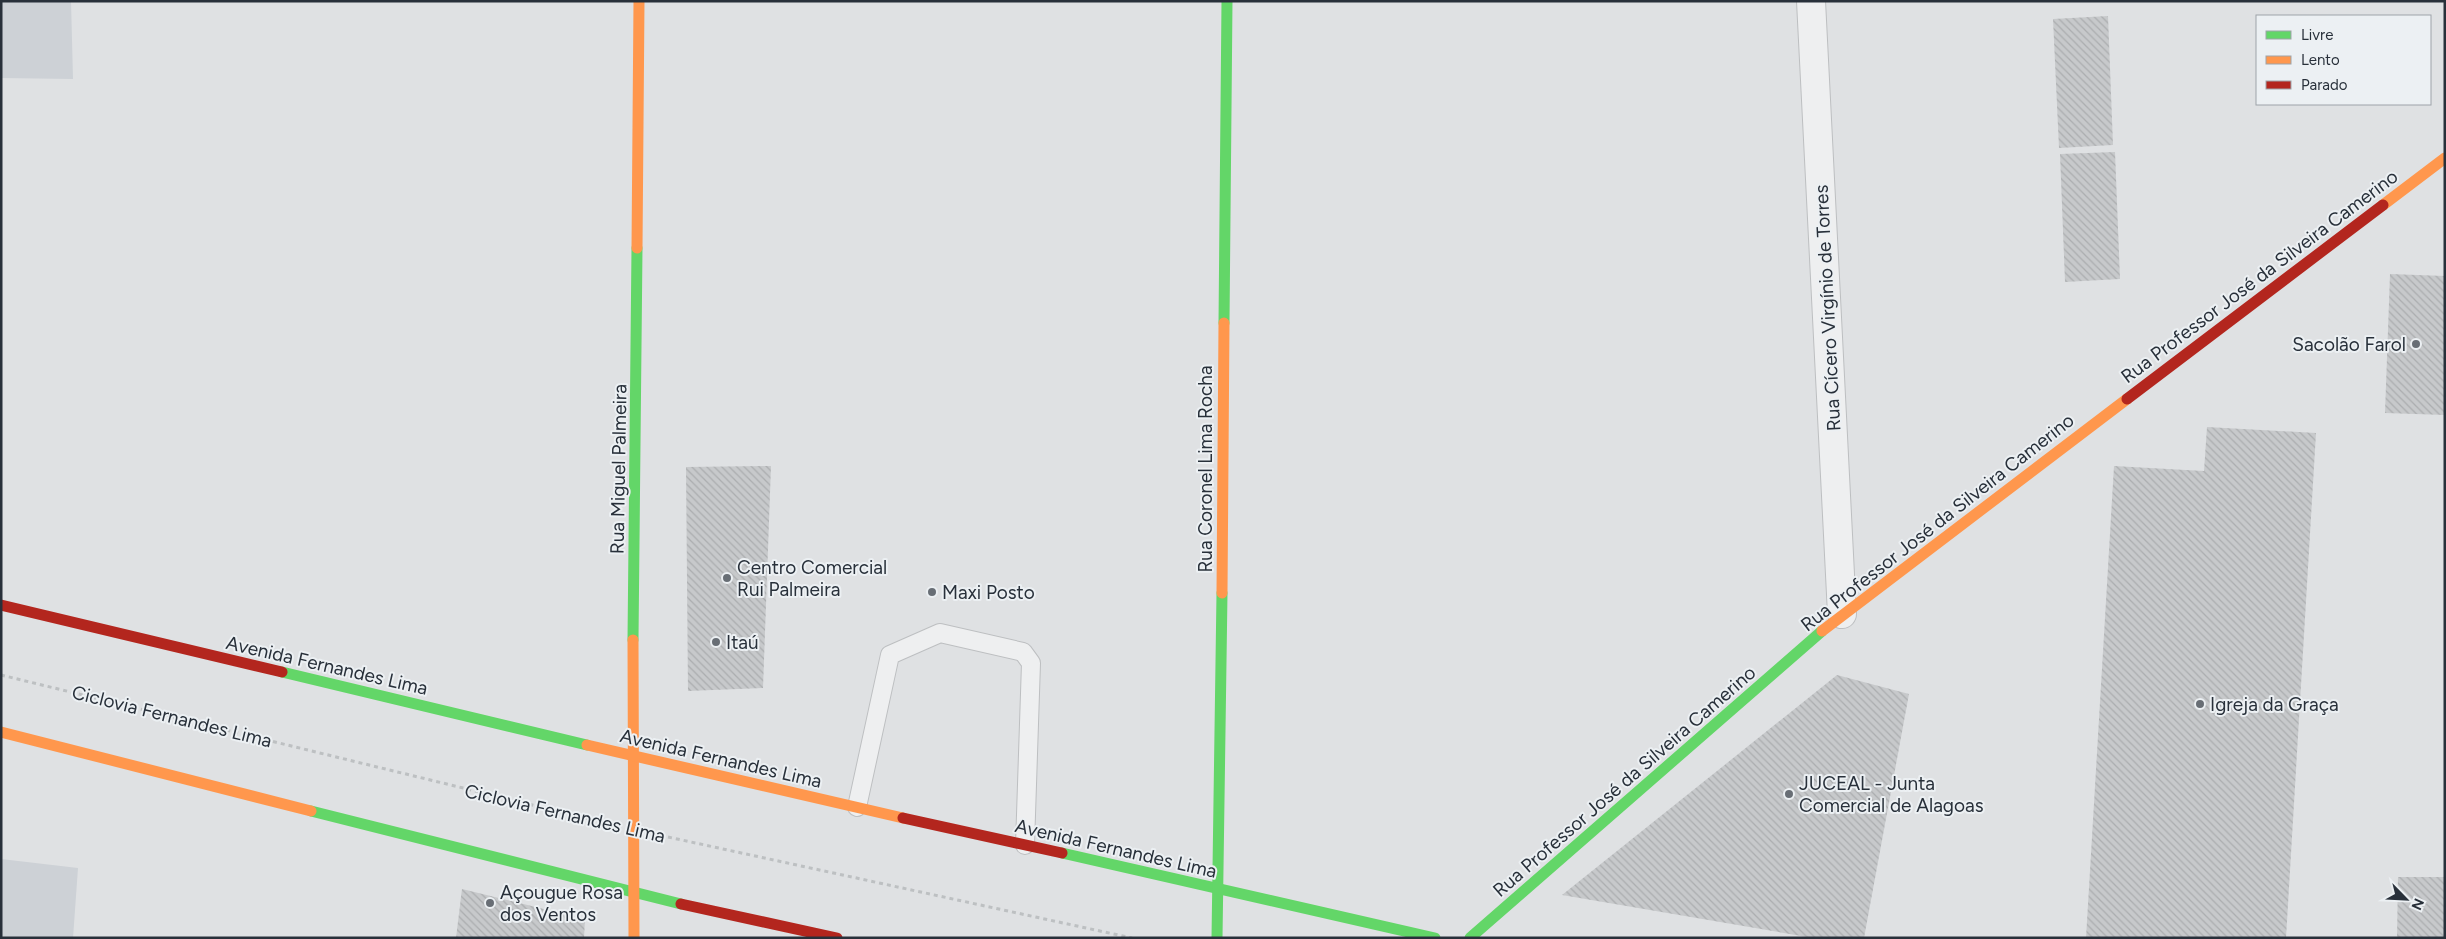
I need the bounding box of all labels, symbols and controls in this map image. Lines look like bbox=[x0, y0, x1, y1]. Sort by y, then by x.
legend bbox=[2256, 15, 2431, 105]
text: Livre bbox=[2301, 26, 2333, 44]
text: Lento bbox=[2301, 51, 2340, 69]
text: Parado bbox=[2301, 76, 2348, 94]
street label: Rua Professor José da Silveira Camerino bbox=[2116, 165, 2402, 388]
street label: Rua Cícero Virgínio de Torres bbox=[1810, 184, 1845, 432]
place label: Sacolão Farol bbox=[2292, 333, 2406, 356]
marker: Sacolão Farol bbox=[2410, 338, 2422, 350]
street label: Rua Coronel Lima Rocha bbox=[1194, 365, 1217, 573]
street label: Rua Miguel Palmeira bbox=[606, 384, 631, 554]
street label: Rua Professor José da Silveira Camerino bbox=[1796, 408, 2079, 636]
place label: Centro Comercial Rui Palmeira bbox=[737, 556, 887, 601]
marker: Centro Comercial Rui Palmeira bbox=[721, 572, 733, 584]
place label: Maxi Posto bbox=[942, 581, 1035, 604]
marker: Maxi Posto bbox=[926, 586, 938, 598]
street label: Avenida Fernandes Lima bbox=[224, 631, 430, 700]
place label: Itaú bbox=[726, 631, 759, 654]
marker: Itaú bbox=[710, 636, 722, 648]
street label: Rua Professor José da Silveira Camerino bbox=[1488, 661, 1760, 902]
street label: Ciclovia Fernandes Lima bbox=[70, 681, 274, 752]
place label: Igreja da Graça bbox=[2210, 693, 2339, 716]
marker: Igreja da Graça bbox=[2194, 698, 2206, 710]
street label: Avenida Fernandes Lima bbox=[618, 724, 824, 793]
place label: JUCEAL - Junta Comercial de Alagoas bbox=[1799, 772, 1984, 817]
street label: Ciclovia Fernandes Lima bbox=[462, 779, 667, 848]
marker: JUCEAL - Junta Comercial de Alagoas bbox=[1783, 788, 1795, 800]
street label: Avenida Fernandes Lima bbox=[1013, 814, 1219, 883]
north arrow bbox=[2381, 874, 2431, 924]
place label: Açougue Rosa dos Ventos bbox=[500, 881, 623, 926]
text: N bbox=[2407, 896, 2427, 912]
marker: Açougue Rosa dos Ventos bbox=[484, 897, 496, 909]

